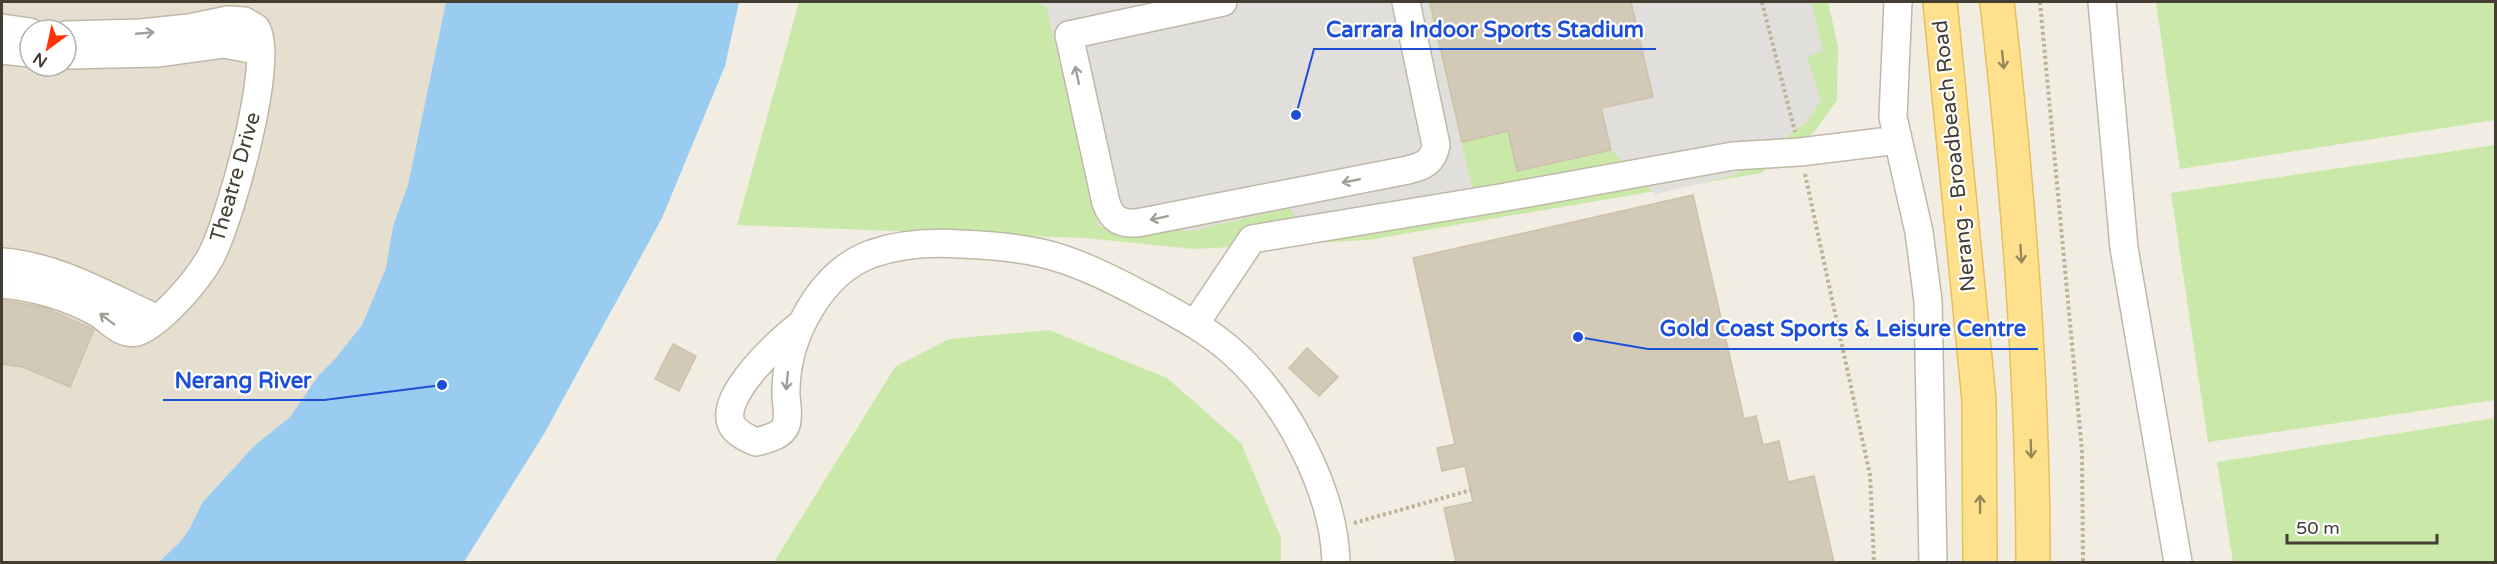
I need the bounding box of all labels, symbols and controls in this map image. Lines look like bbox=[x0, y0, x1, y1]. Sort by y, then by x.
callout: Carrara Indoor Sports Stadium bbox=[1314, 9, 1656, 49]
text: Carrara Indoor Sports Stadium bbox=[1326, 17, 1644, 43]
north arrow bbox=[18, 18, 78, 78]
street label: Nerang - Broadbeach Road bbox=[1928, 19, 1981, 293]
one-way arrow bbox=[135, 27, 155, 38]
text: N bbox=[30, 48, 51, 72]
one-way arrow bbox=[1998, 49, 2009, 69]
one-way arrow bbox=[1071, 66, 1083, 85]
street label: Theatre Drive bbox=[205, 109, 266, 245]
one-way arrow bbox=[1341, 176, 1361, 187]
one-way arrow bbox=[1150, 213, 1170, 224]
one-way arrow bbox=[2016, 243, 2027, 263]
callout: Gold Coast Sports & Leisure Centre bbox=[1648, 309, 2038, 349]
one-way arrow bbox=[99, 313, 115, 326]
text: Gold Coast Sports & Leisure Centre bbox=[1660, 316, 2026, 342]
callout: Nerang River bbox=[163, 360, 324, 400]
text: Nerang River bbox=[174, 368, 312, 394]
one-way arrow bbox=[781, 371, 792, 391]
one-way arrow bbox=[2025, 438, 2037, 458]
one-way arrow bbox=[1974, 495, 1986, 515]
scale bar bbox=[2287, 507, 2437, 545]
text: 50 m bbox=[2296, 517, 2340, 539]

